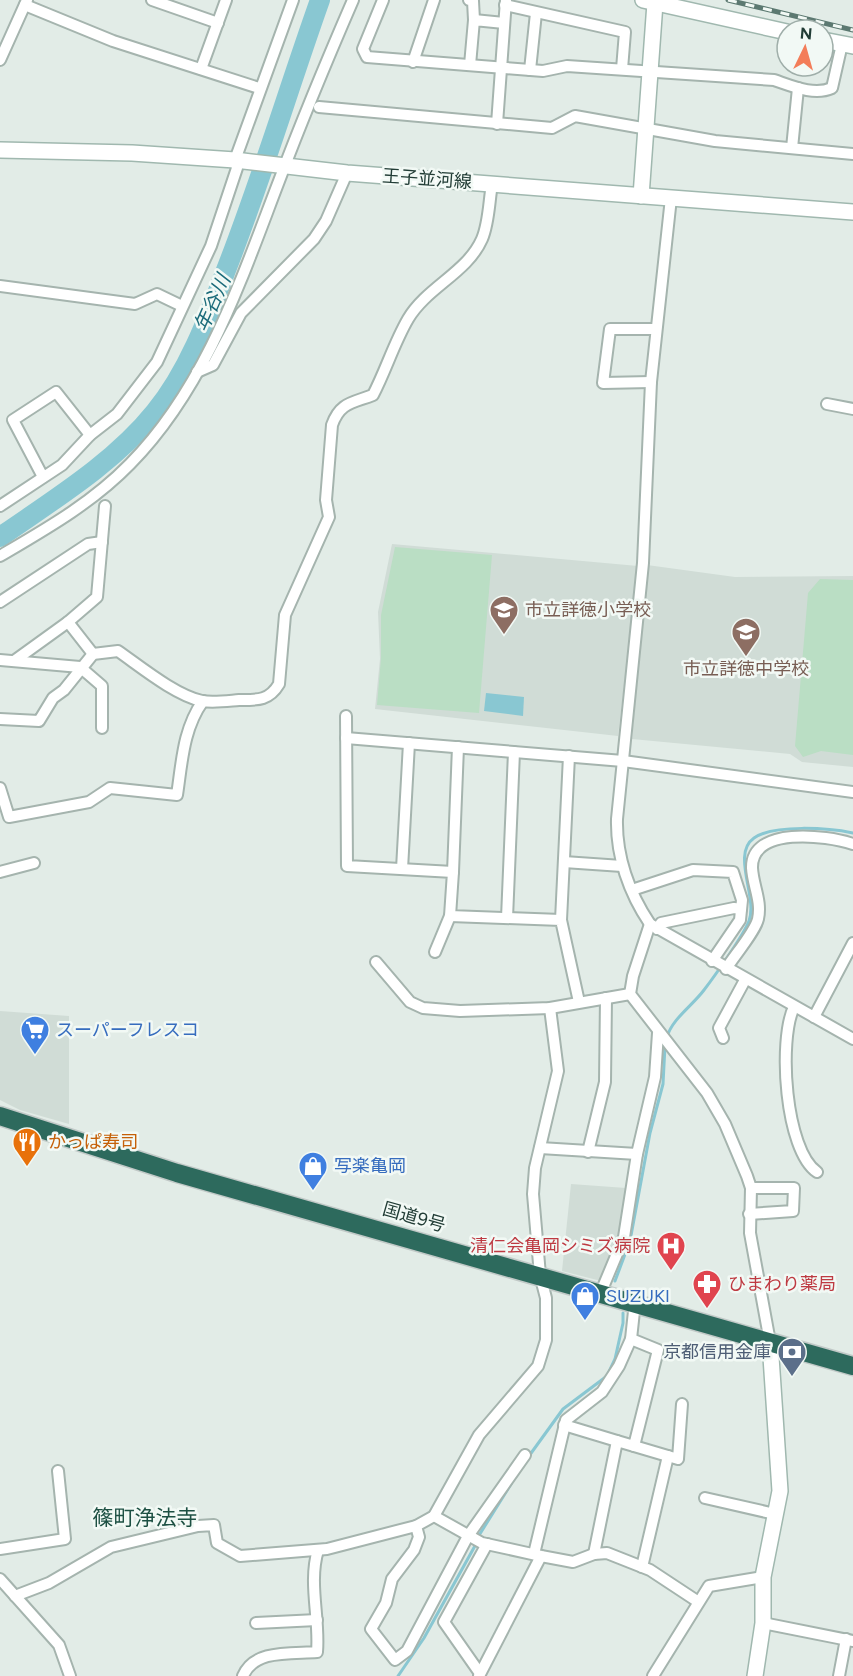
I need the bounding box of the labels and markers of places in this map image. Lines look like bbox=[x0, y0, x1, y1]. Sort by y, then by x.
school or university icon: 市立詳徳小学校 bbox=[488, 594, 520, 636]
place label: 市立詳徳小学校 bbox=[525, 599, 651, 621]
school or university icon: 市立詳徳中学校 bbox=[730, 616, 762, 658]
place label: 市立詳徳中学校 bbox=[683, 658, 809, 680]
supermarket icon: スーパーフレスコ bbox=[19, 1014, 51, 1056]
place label: スーパーフレスコ bbox=[56, 1019, 199, 1041]
restaurant icon: かっぱ寿司 bbox=[11, 1126, 43, 1168]
place label: かっぱ寿司 bbox=[48, 1131, 138, 1153]
shop icon: 写楽亀岡 bbox=[297, 1150, 329, 1192]
place label: 写楽亀岡 bbox=[334, 1155, 406, 1177]
hospital icon: 清仁会亀岡シミズ病院 bbox=[655, 1230, 687, 1272]
place label: 清仁会亀岡シミズ病院 bbox=[470, 1235, 650, 1257]
pharmacy icon: ひまわり薬局 bbox=[691, 1268, 723, 1310]
place label: ひまわり薬局 bbox=[728, 1273, 836, 1295]
shop icon: SUZUKI bbox=[569, 1280, 601, 1322]
place label: SUZUKI bbox=[606, 1285, 670, 1307]
bank icon: 京都信用金庫 bbox=[776, 1336, 808, 1378]
place label: 京都信用金庫 bbox=[663, 1341, 771, 1363]

